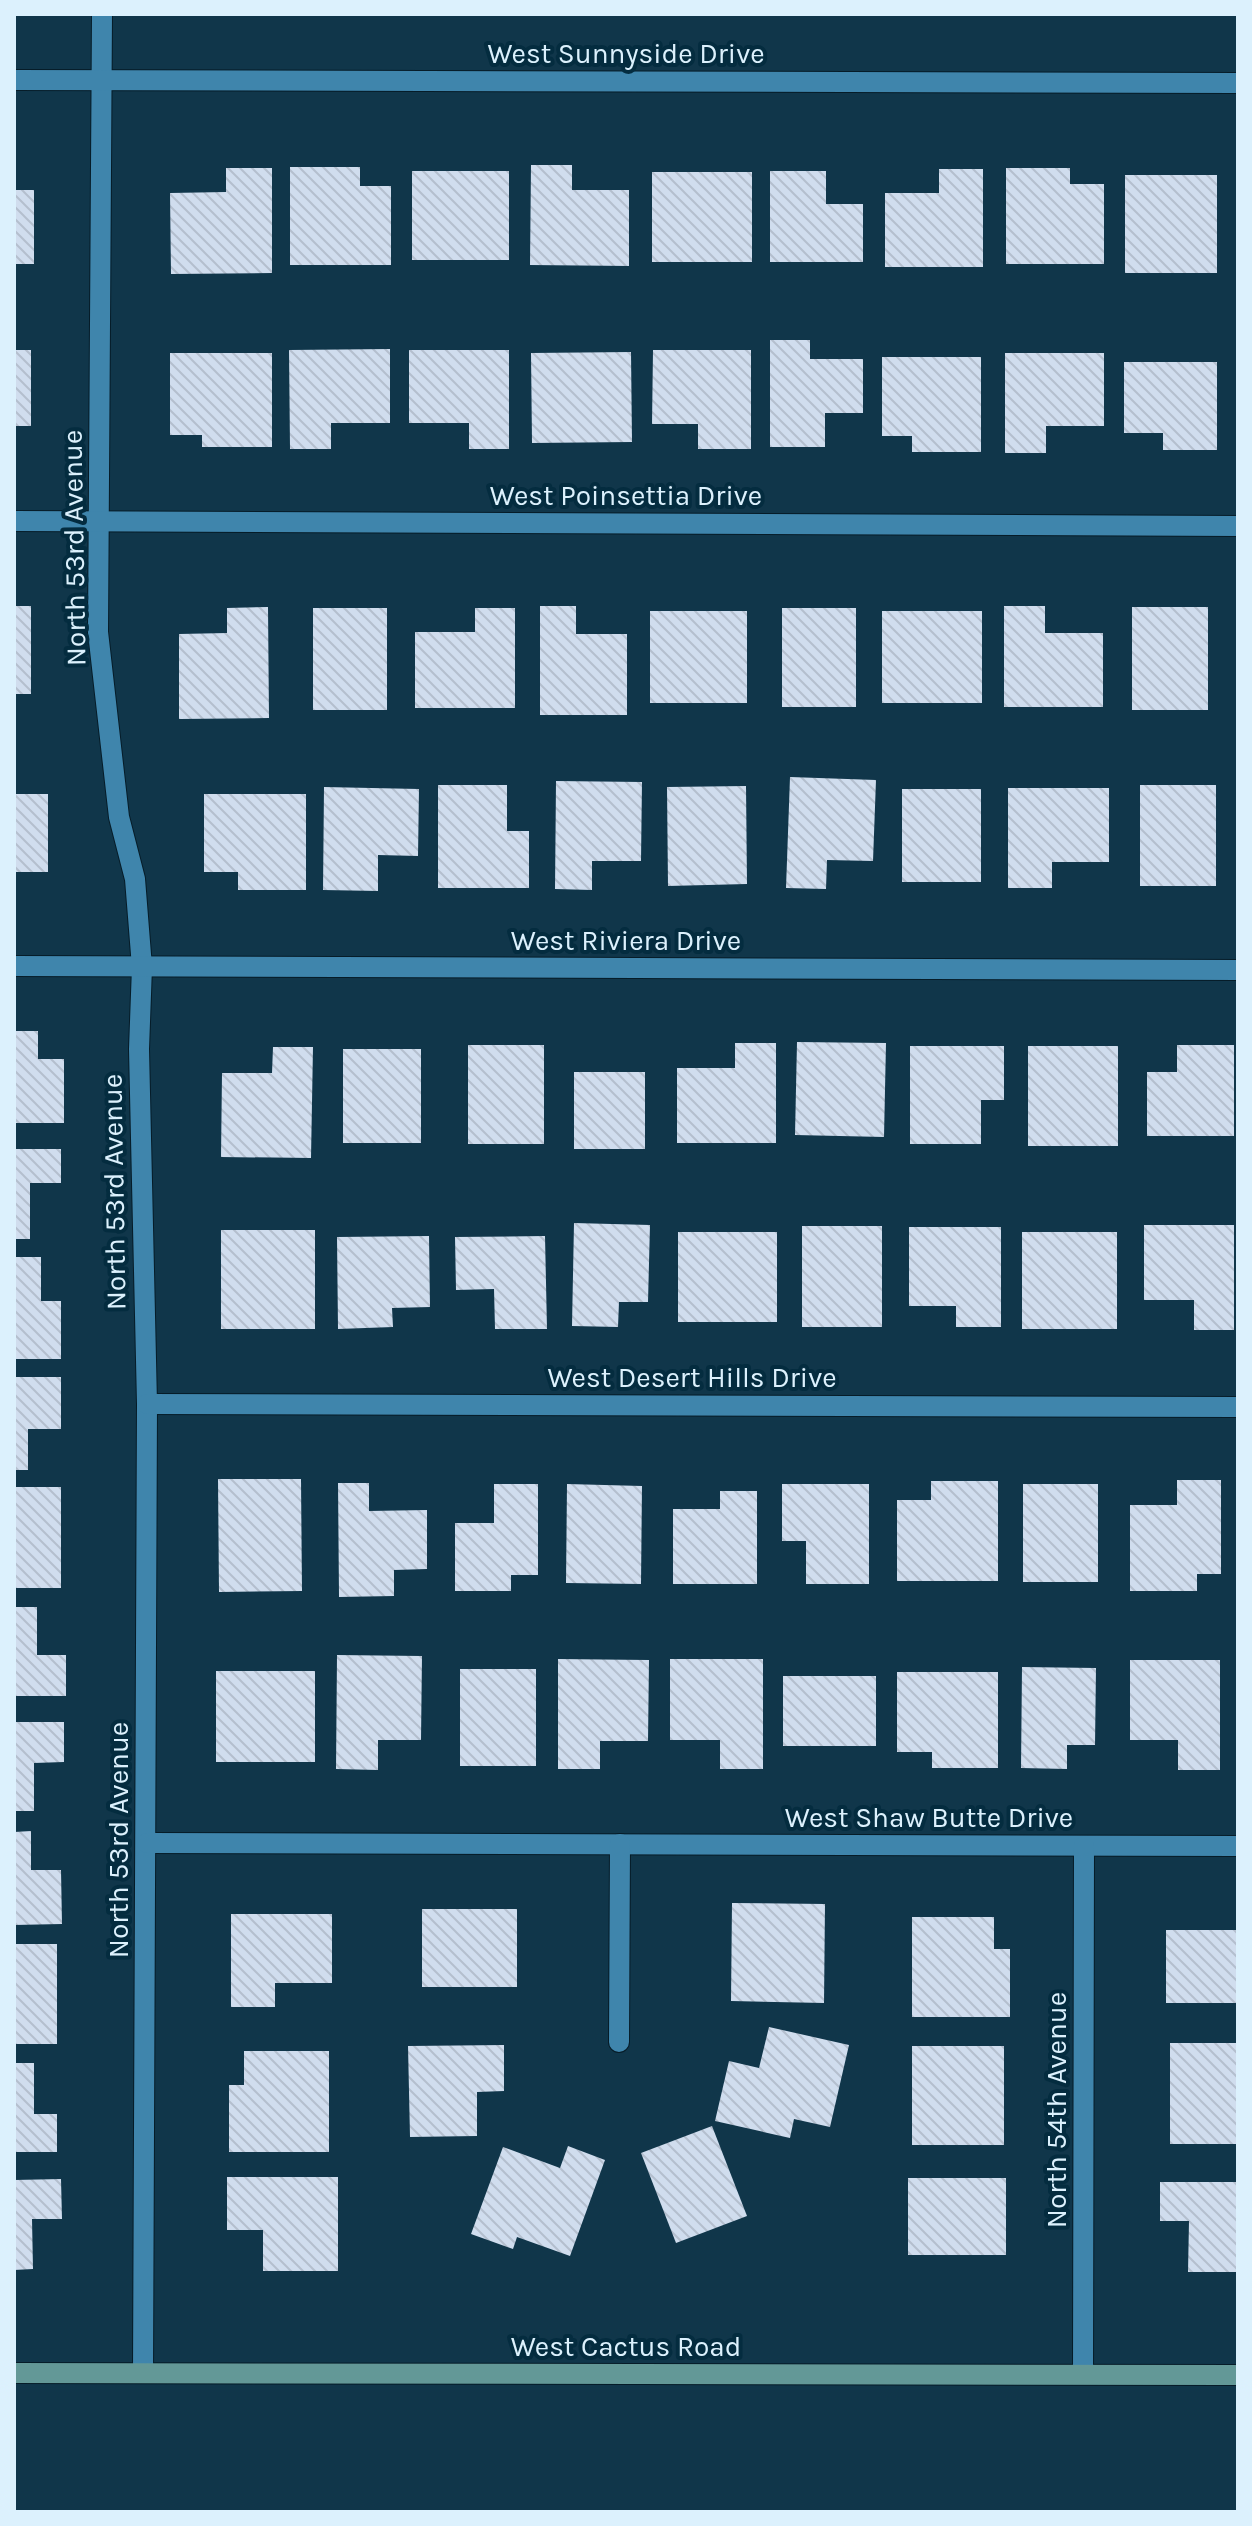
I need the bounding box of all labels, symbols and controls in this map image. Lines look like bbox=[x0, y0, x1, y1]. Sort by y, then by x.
street label: West Sunnyside Drive bbox=[487, 37, 765, 70]
street label: North 53rd Avenue bbox=[55, 429, 93, 667]
street label: West Poinsettia Drive bbox=[490, 479, 762, 512]
street label: West Riviera Drive bbox=[511, 924, 741, 957]
street label: North 53rd Avenue bbox=[95, 1073, 133, 1311]
street label: West Desert Hills Drive bbox=[547, 1361, 837, 1394]
street label: North 53rd Avenue bbox=[102, 1722, 135, 1958]
street label: West Shaw Butte Drive bbox=[785, 1801, 1073, 1834]
street label: North 54th Avenue bbox=[1040, 1992, 1073, 2228]
street label: West Cactus Road bbox=[511, 2330, 741, 2363]

